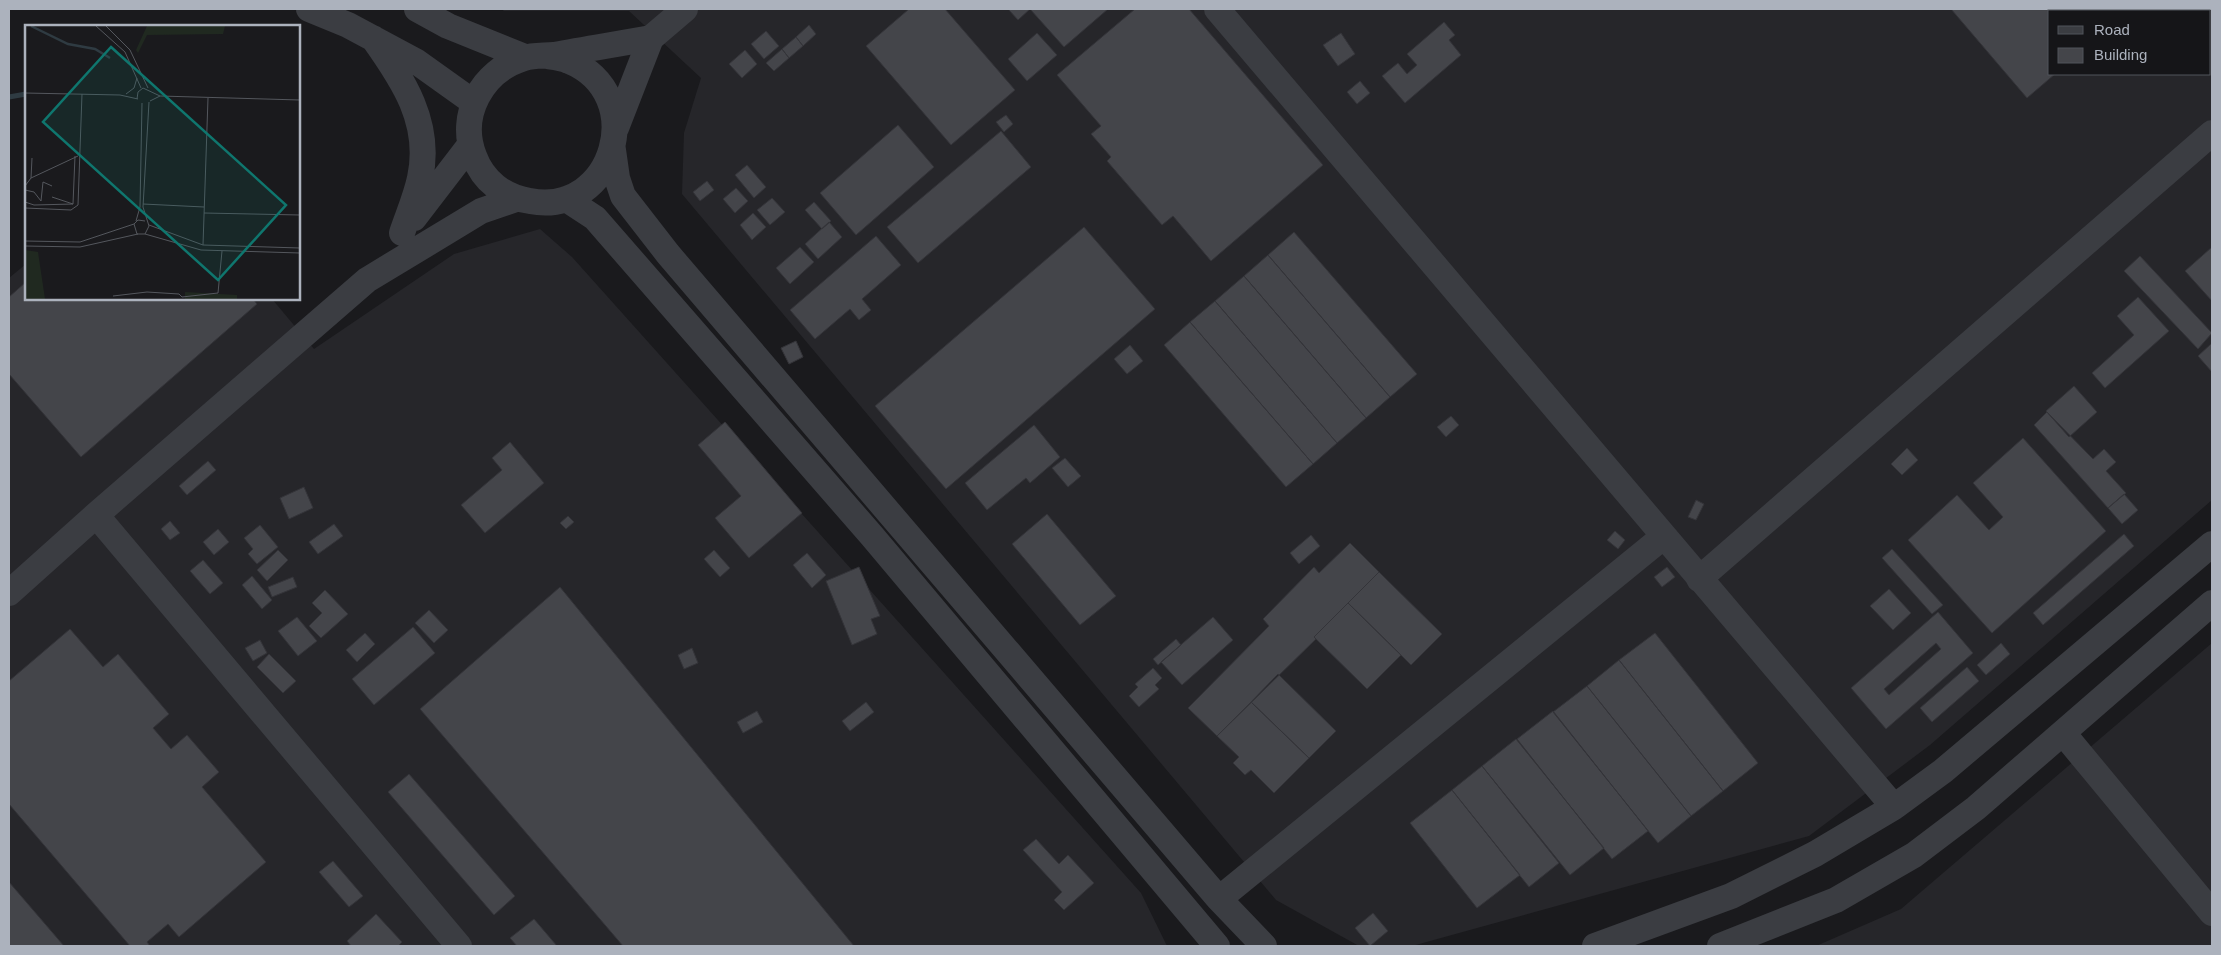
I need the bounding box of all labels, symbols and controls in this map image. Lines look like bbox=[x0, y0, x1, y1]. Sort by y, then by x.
legend bbox=[2048, 10, 2211, 75]
text: Road bbox=[2094, 21, 2130, 38]
inset map bbox=[25, 25, 300, 300]
text: Building bbox=[2094, 46, 2147, 63]

